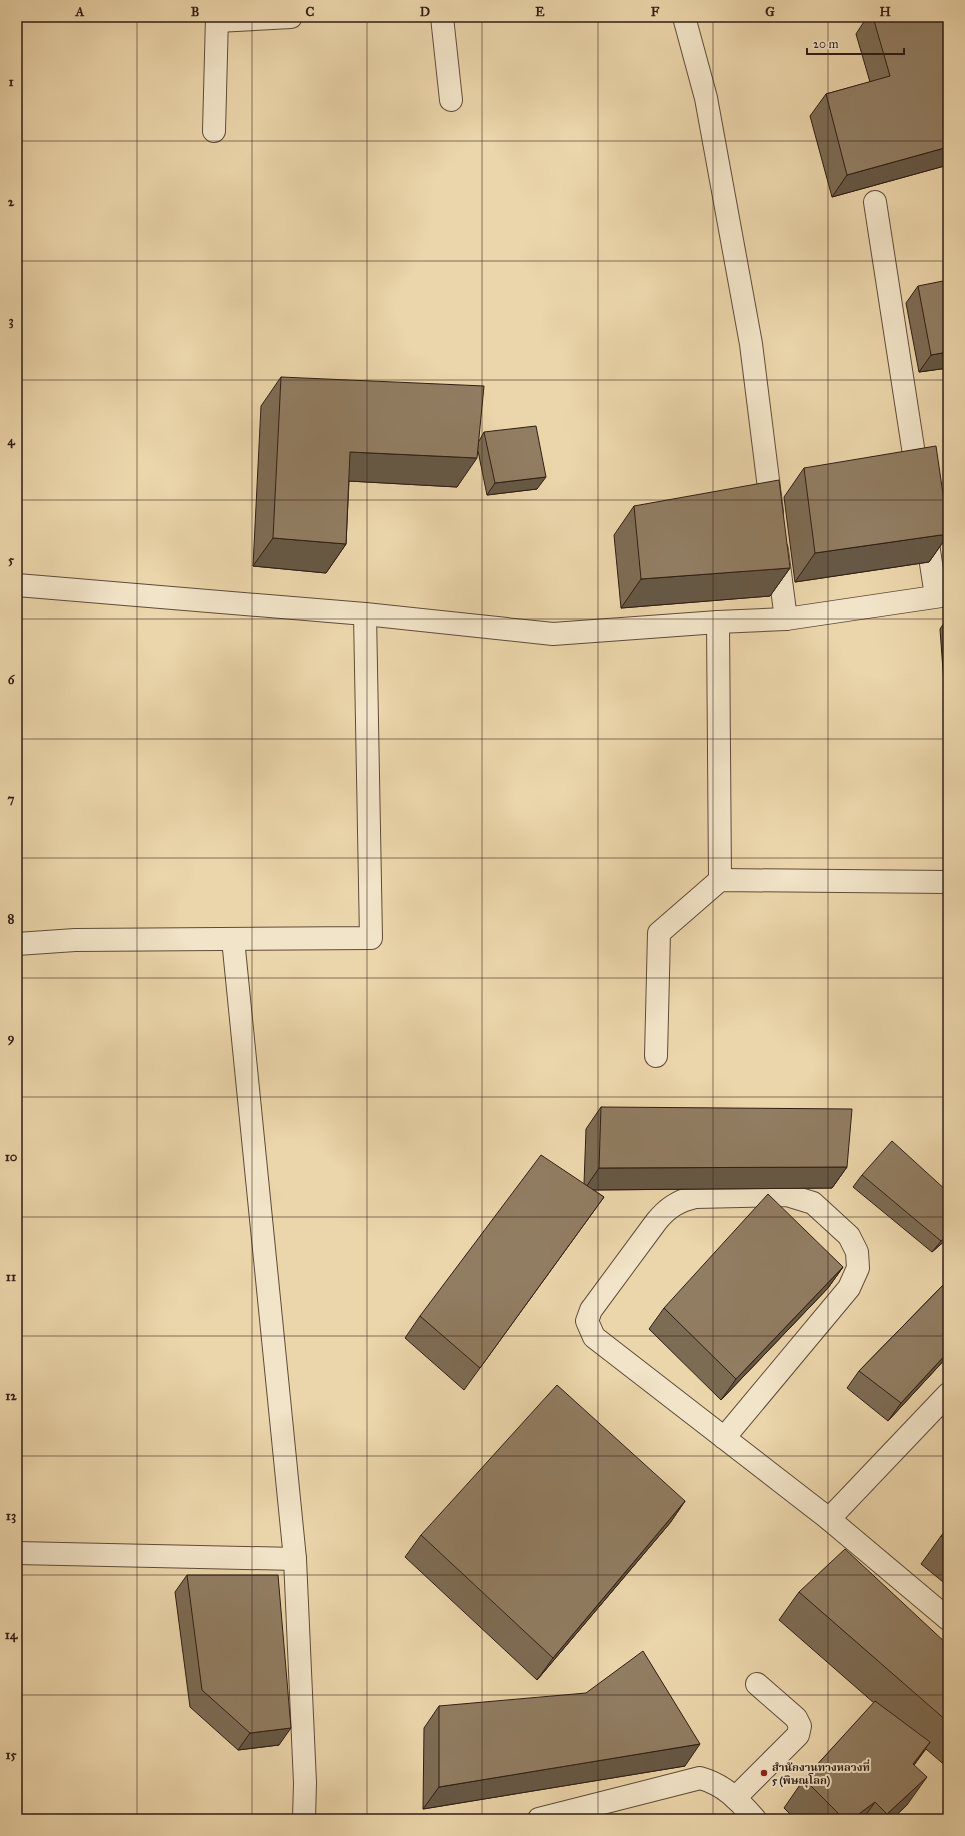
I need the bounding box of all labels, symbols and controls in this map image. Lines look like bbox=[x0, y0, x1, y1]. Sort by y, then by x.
text: A bbox=[75, 4, 85, 20]
text: B bbox=[191, 4, 200, 20]
text: C bbox=[306, 4, 315, 20]
text: D bbox=[420, 4, 430, 20]
text: E bbox=[535, 4, 545, 20]
text: F bbox=[651, 4, 660, 20]
text: G bbox=[765, 4, 775, 20]
text: H bbox=[879, 4, 891, 20]
scale bar bbox=[807, 30, 904, 56]
text: 20 m bbox=[813, 37, 839, 51]
text: 1 bbox=[8, 74, 14, 90]
text: 2 bbox=[8, 194, 15, 210]
text: 3 bbox=[8, 313, 14, 329]
text: 4 bbox=[7, 433, 15, 449]
text: 5 bbox=[8, 552, 15, 568]
text: 6 bbox=[8, 672, 16, 688]
text: 7 bbox=[8, 791, 15, 807]
text: 8 bbox=[8, 911, 15, 927]
text: 9 bbox=[8, 1030, 15, 1046]
text: 10 bbox=[5, 1149, 18, 1165]
text: 11 bbox=[6, 1269, 16, 1285]
text: 12 bbox=[5, 1388, 17, 1404]
text: 13 bbox=[6, 1508, 16, 1524]
text: 14 bbox=[5, 1627, 18, 1643]
text: 15 bbox=[5, 1747, 17, 1763]
place label: สำนักงานทางหลวงที่ 5 (พิษณุโลก) bbox=[772, 1759, 870, 1788]
marker: สำนักงานทางหลวงที่ 5 (พิษณุโลก) bbox=[759, 1768, 769, 1778]

